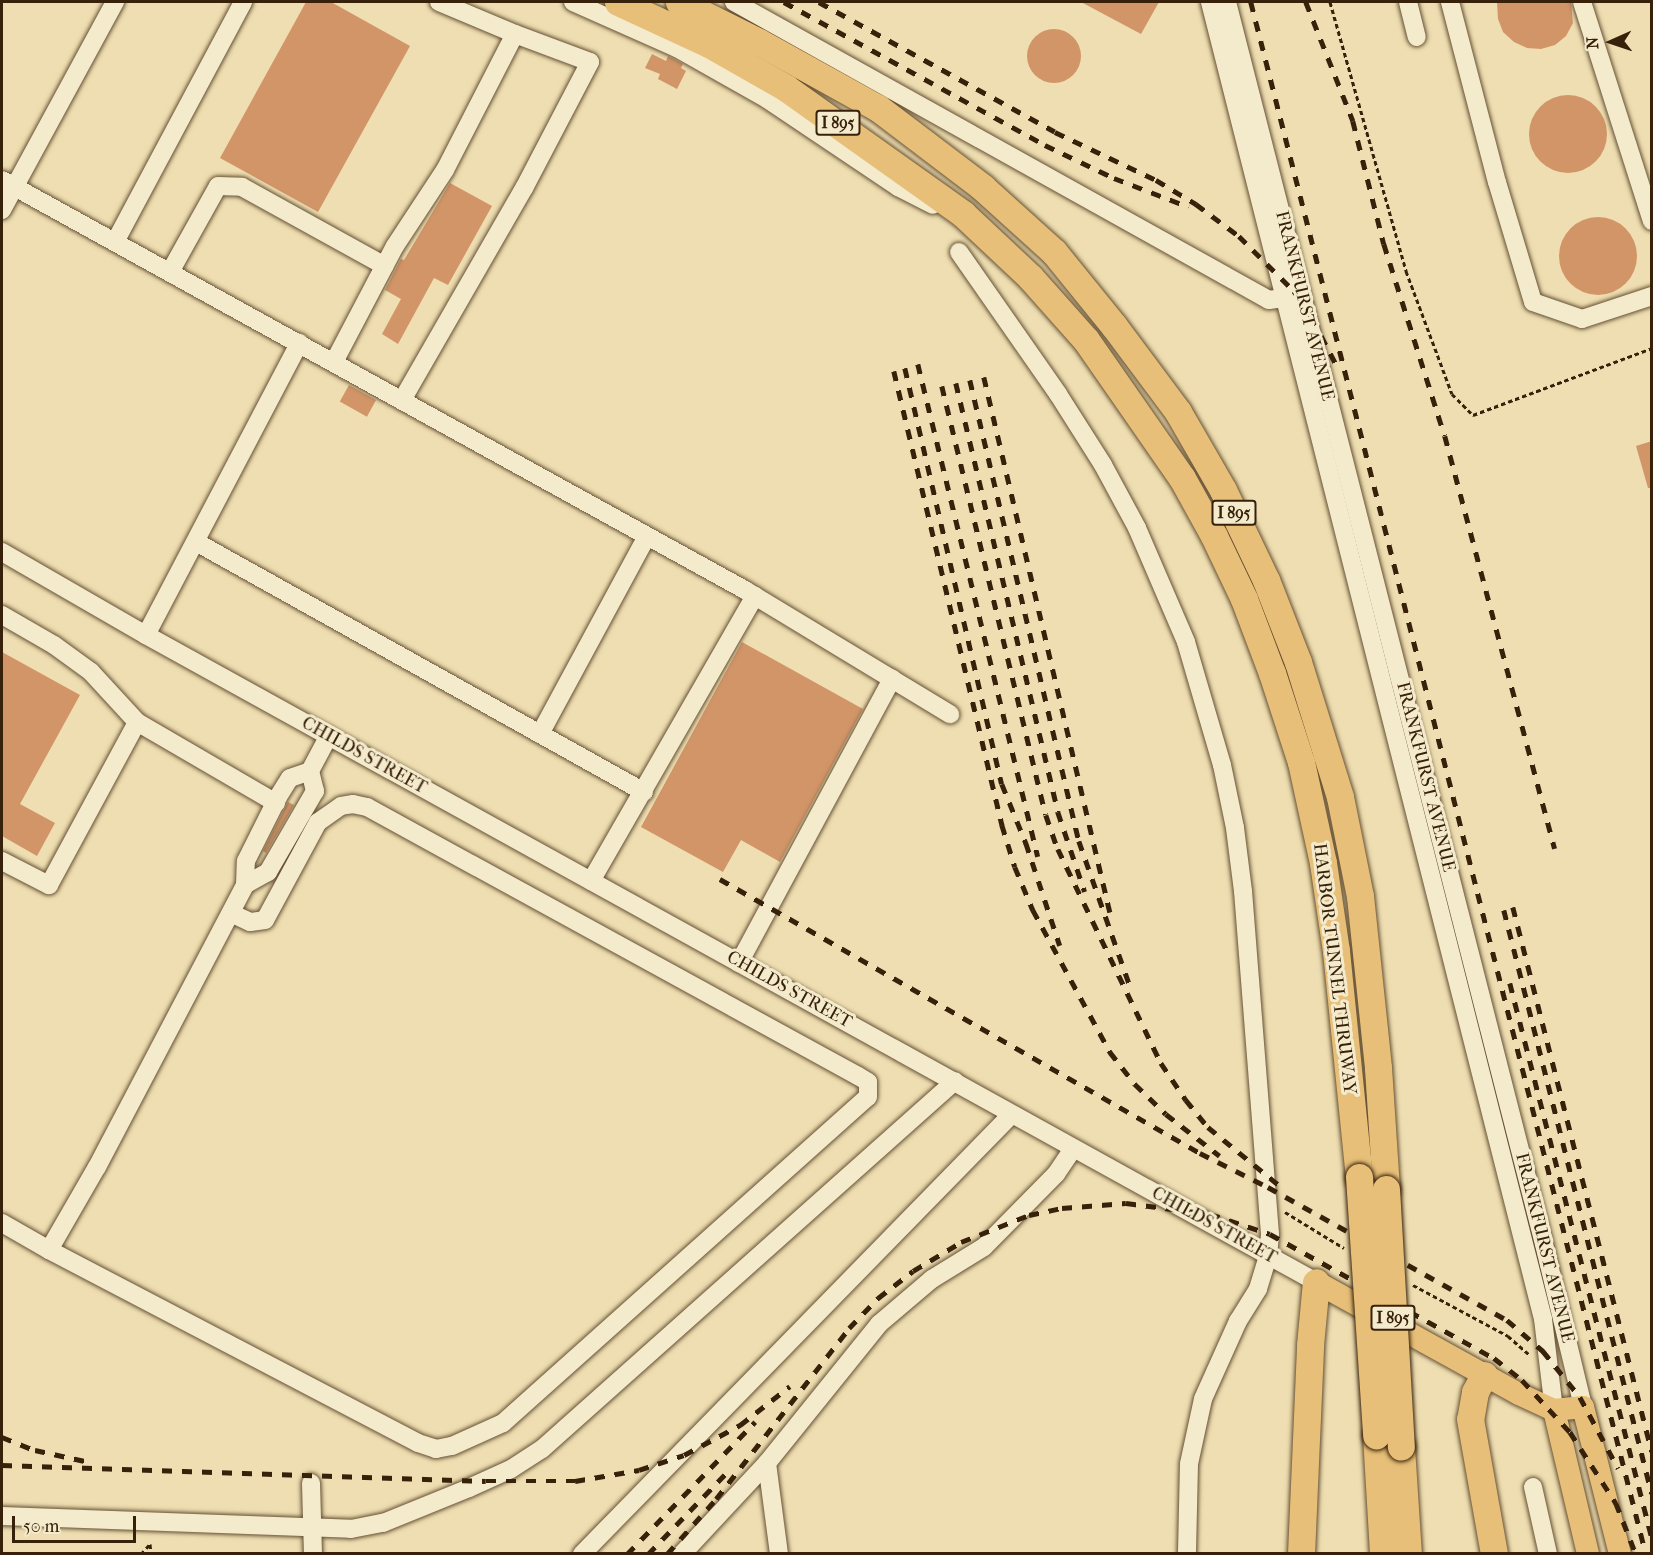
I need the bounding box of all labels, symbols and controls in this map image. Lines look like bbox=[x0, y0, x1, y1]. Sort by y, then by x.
north arrow bbox=[1581, 12, 1641, 72]
text: N bbox=[1583, 36, 1602, 50]
road number: I 895 bbox=[814, 110, 862, 136]
street label: FRANKFURST AVENUE bbox=[1270, 209, 1338, 403]
road number: I 895 bbox=[1210, 500, 1258, 526]
street label: FRANKFURST AVENUE bbox=[1391, 680, 1459, 874]
street label: CHILDS STREET bbox=[298, 713, 430, 799]
street label: HARBOR TUNNEL THRUWAY bbox=[1308, 842, 1360, 1096]
street label: CHILDS STREET bbox=[723, 947, 855, 1033]
street label: FRANKFURST AVENUE bbox=[1510, 1151, 1578, 1345]
street label: CHILDS STREET bbox=[1148, 1183, 1280, 1269]
road number: I 895 bbox=[1369, 1305, 1417, 1331]
scale bar bbox=[15, 1504, 140, 1542]
text: 50 m bbox=[23, 1516, 59, 1537]

